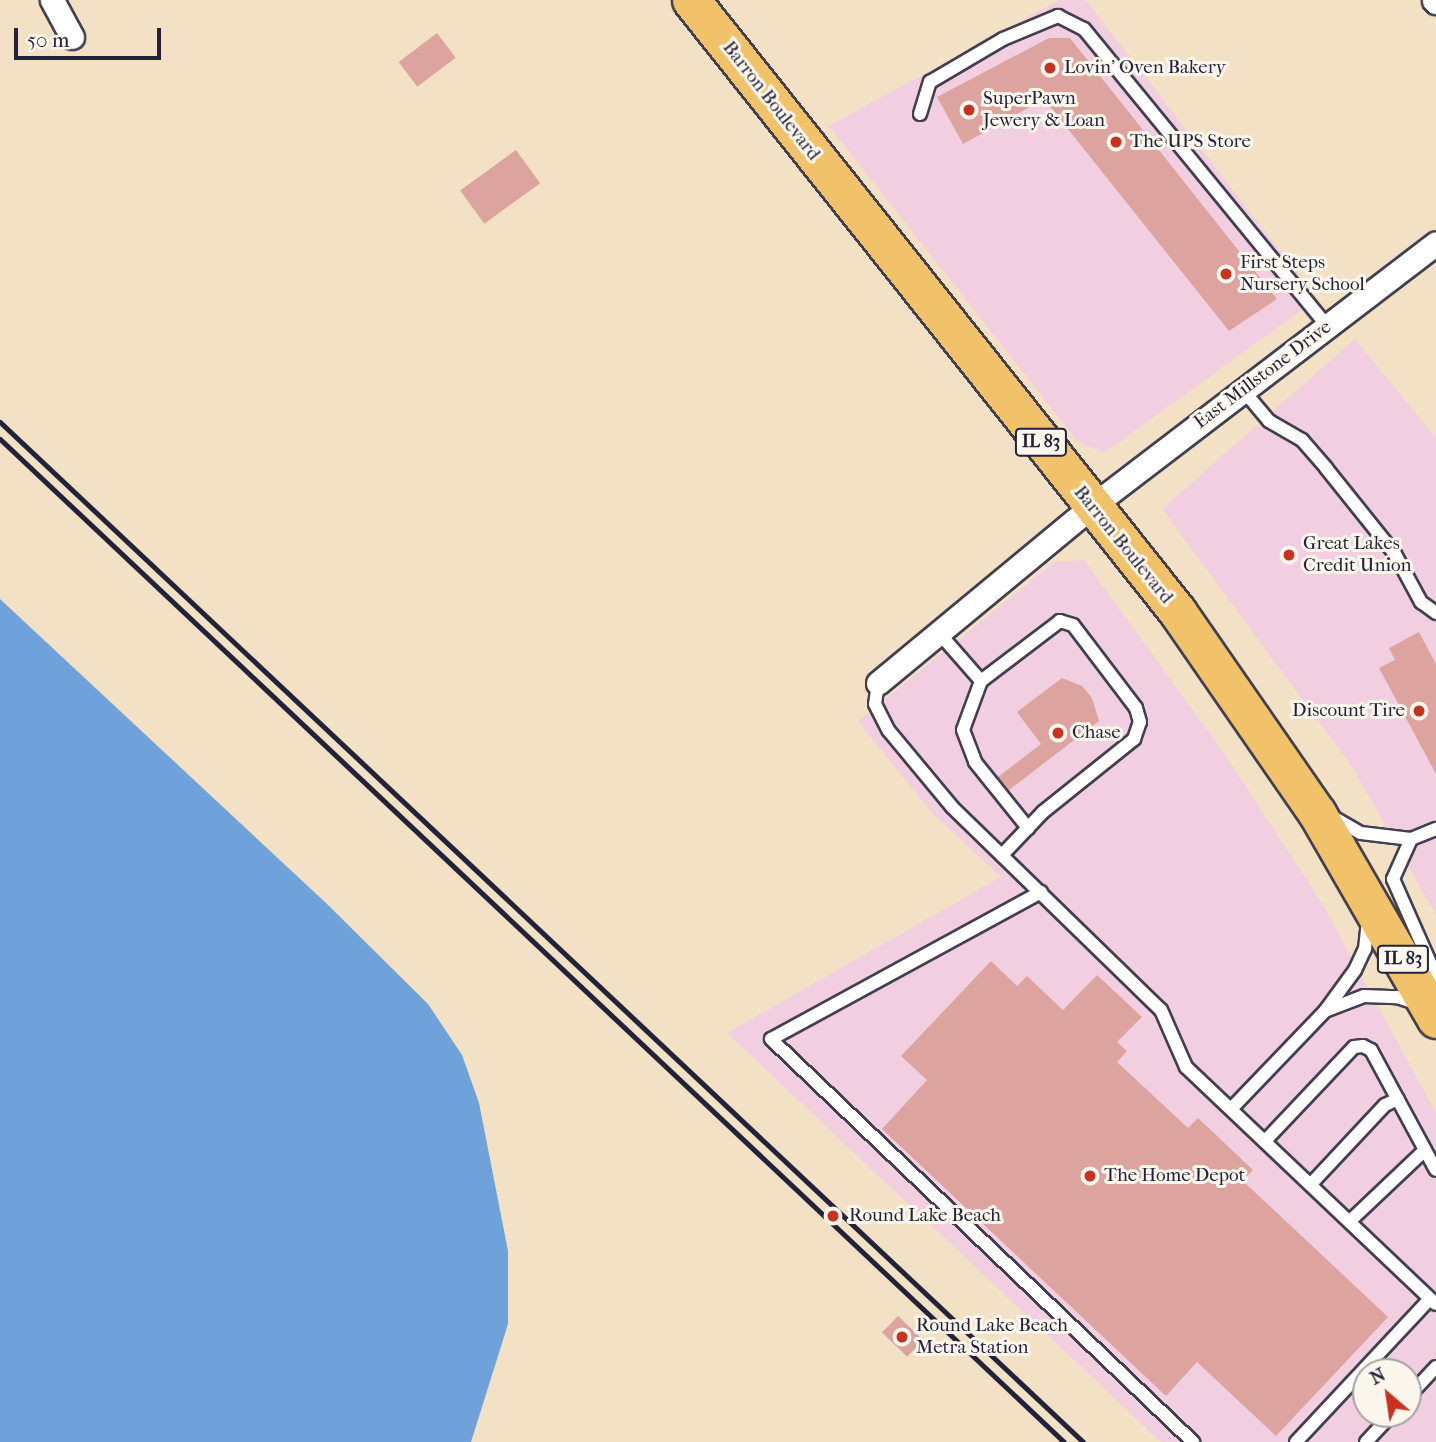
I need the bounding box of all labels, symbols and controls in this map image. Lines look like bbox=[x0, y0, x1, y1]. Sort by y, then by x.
scale bar bbox=[18, 14, 164, 58]
text: 50 m bbox=[27, 28, 70, 52]
street label: Barron Boulevard bbox=[717, 37, 825, 165]
place label: Lovin' Oven Bakery bbox=[1064, 57, 1226, 79]
marker: Lovin' Oven Bakery bbox=[1042, 60, 1058, 76]
place label: SuperPawn Jewery & Loan bbox=[983, 88, 1105, 132]
marker: SuperPawn Jewery & Loan bbox=[961, 102, 977, 118]
place label: The UPS Store bbox=[1130, 131, 1251, 153]
marker: The UPS Store bbox=[1108, 134, 1124, 150]
place label: First Steps Nursery School bbox=[1240, 252, 1365, 296]
marker: First Steps Nursery School bbox=[1218, 266, 1234, 282]
street label: East Millstone Drive bbox=[1190, 316, 1336, 434]
road number: IL 83 bbox=[1015, 428, 1067, 457]
street label: Barron Boulevard bbox=[1069, 481, 1177, 609]
place label: Great Lakes Credit Union bbox=[1303, 533, 1412, 577]
marker: Great Lakes Credit Union bbox=[1281, 547, 1297, 563]
place label: Discount Tire bbox=[1292, 700, 1405, 722]
marker: Discount Tire bbox=[1411, 703, 1427, 719]
place label: Chase bbox=[1072, 722, 1121, 744]
marker: Chase bbox=[1050, 725, 1066, 741]
road number: IL 83 bbox=[1377, 944, 1429, 974]
place label: The Home Depot bbox=[1104, 1165, 1245, 1187]
marker: The Home Depot bbox=[1082, 1168, 1098, 1184]
place label: Round Lake Beach bbox=[849, 1205, 1001, 1227]
marker: Round Lake Beach bbox=[823, 1206, 843, 1226]
place label: Round Lake Beach Metra Station bbox=[916, 1315, 1068, 1359]
marker: Round Lake Beach Metra Station bbox=[894, 1329, 910, 1345]
north arrow bbox=[1352, 1358, 1422, 1428]
text: N bbox=[1366, 1363, 1389, 1390]

